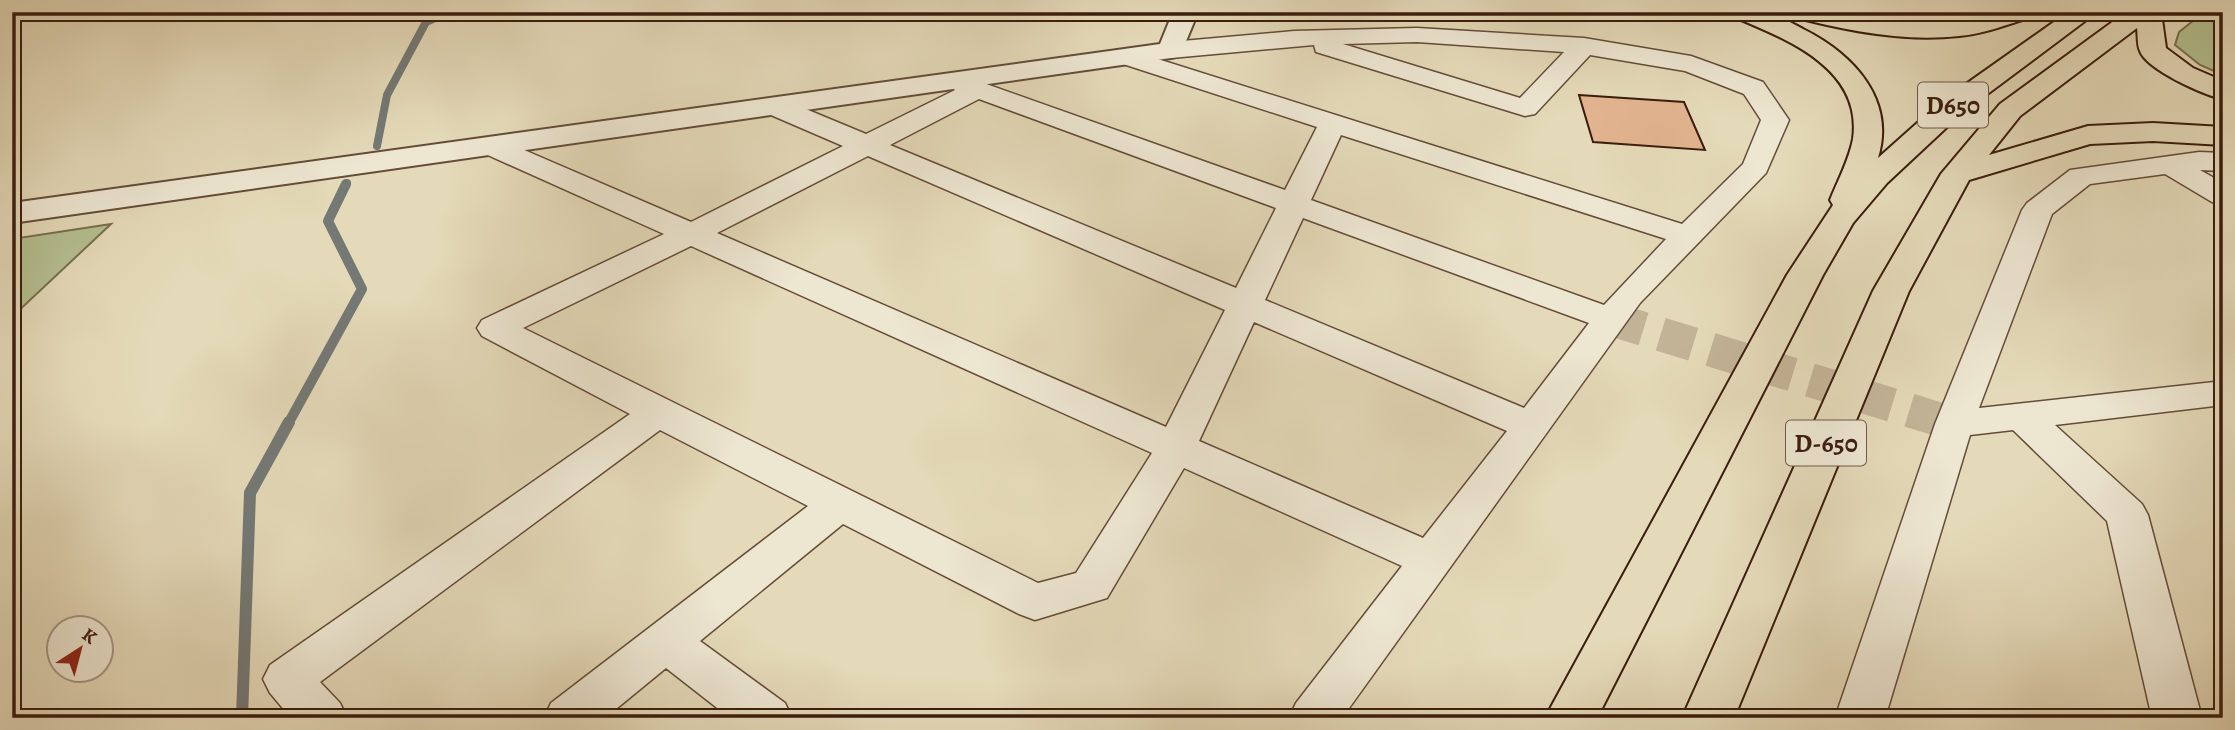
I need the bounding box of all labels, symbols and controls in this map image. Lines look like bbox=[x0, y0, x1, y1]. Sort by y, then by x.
road number: D650 bbox=[1918, 82, 1988, 128]
road number: D-650 bbox=[1786, 420, 1866, 466]
north arrow bbox=[46, 614, 116, 684]
text: K bbox=[77, 622, 103, 651]

